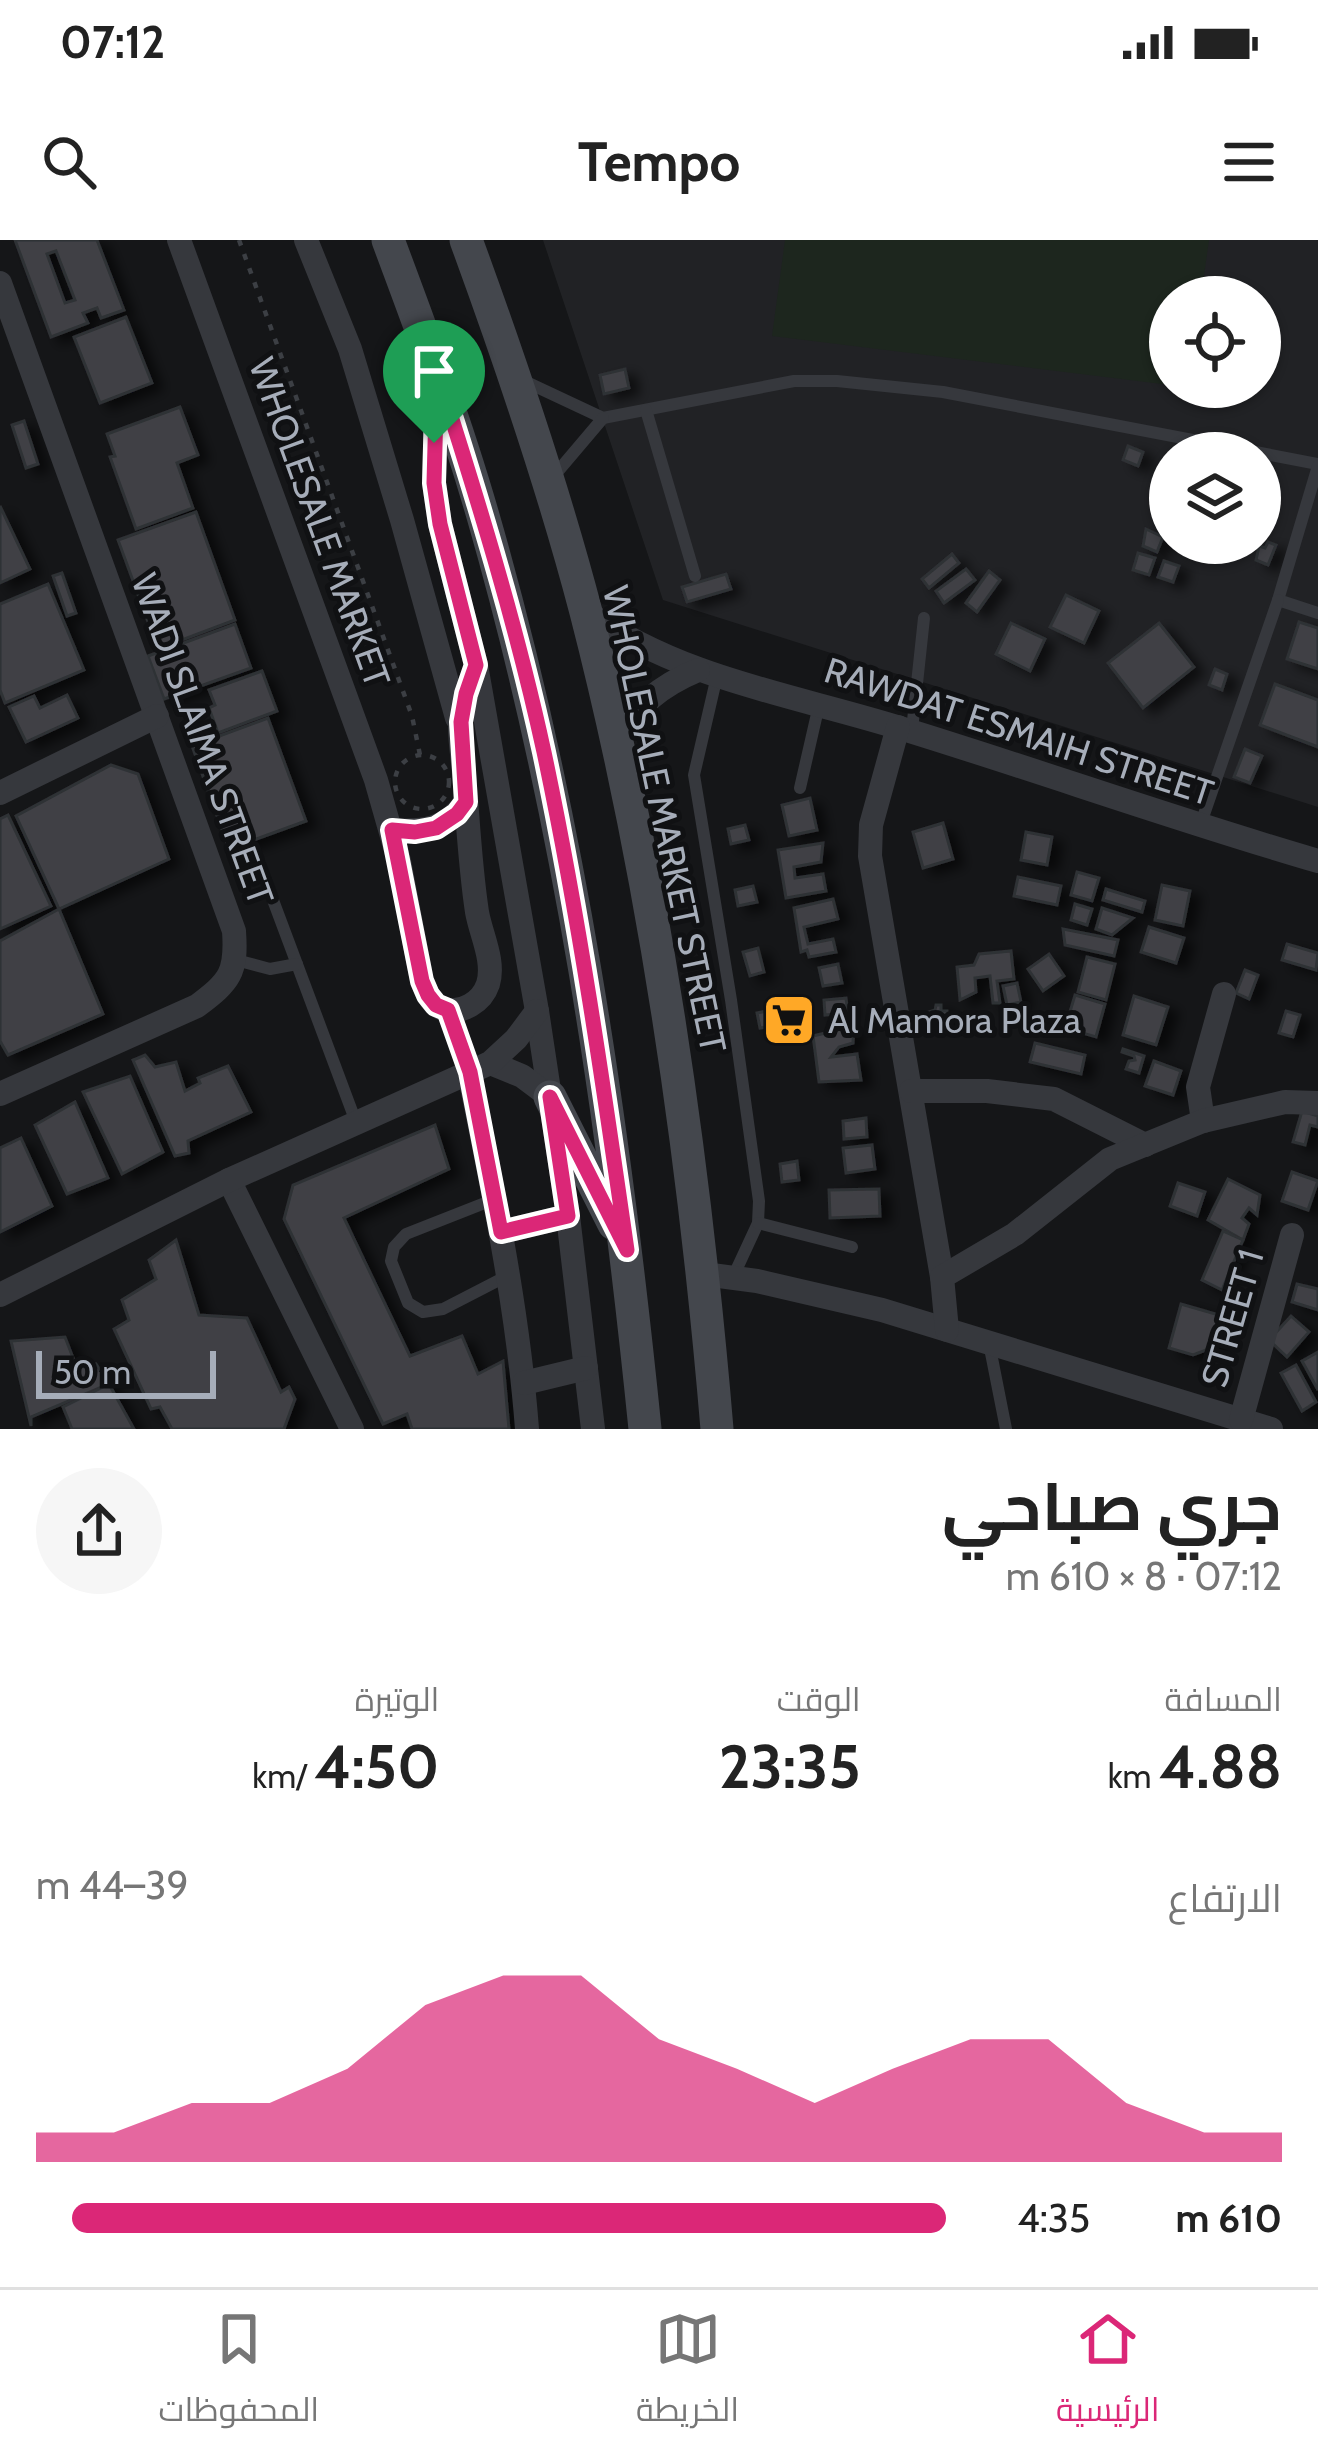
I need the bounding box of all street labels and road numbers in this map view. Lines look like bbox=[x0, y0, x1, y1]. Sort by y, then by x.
street label: WHOLESALE MARKET bbox=[240, 351, 400, 693]
street label: WADI SLAIMA STREET bbox=[123, 567, 283, 911]
street label: WHOLESALE MARKET STREET bbox=[594, 582, 736, 1056]
street label: RAWDAT ESMAIH STREET bbox=[819, 647, 1219, 815]
street label: STREET 1 bbox=[1191, 1244, 1273, 1392]

